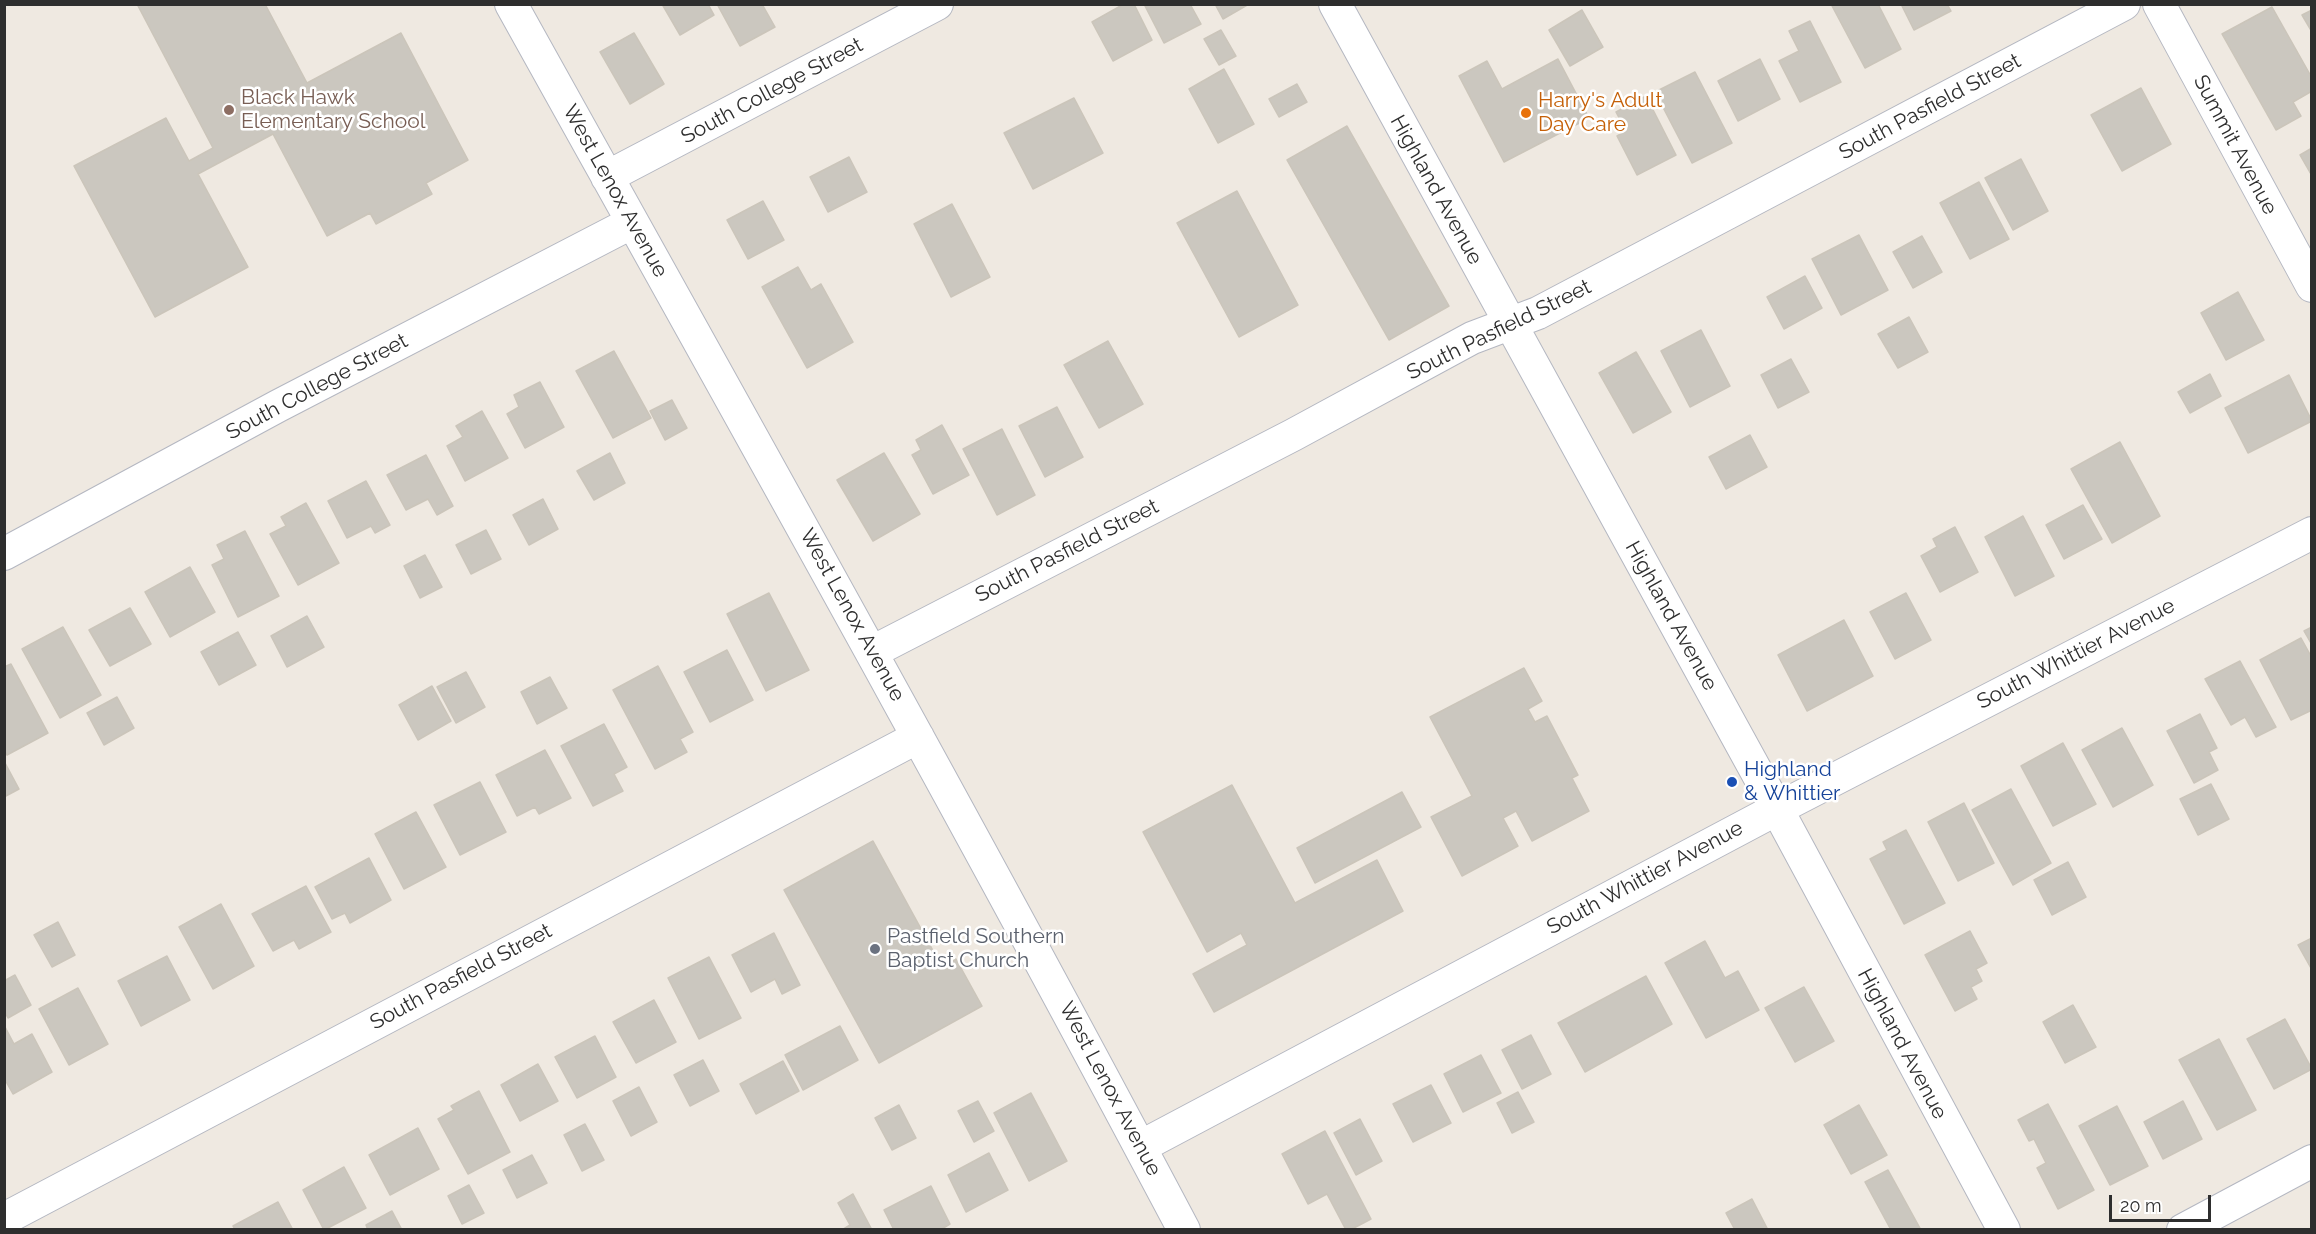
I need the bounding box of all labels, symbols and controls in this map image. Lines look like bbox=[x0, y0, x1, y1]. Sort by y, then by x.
street label: South College Street bbox=[677, 32, 867, 150]
street label: South Pasfield Street bbox=[1835, 48, 2025, 166]
street label: Summit Avenue bbox=[2188, 71, 2282, 219]
place label: Black Hawk Elementary School bbox=[241, 85, 425, 135]
place label: Harry's Adult Day Care bbox=[1538, 88, 1663, 138]
street label: West Lenox Avenue bbox=[557, 100, 673, 282]
marker: Black Hawk Elementary School bbox=[222, 103, 236, 117]
marker: Harry's Adult Day Care bbox=[1519, 106, 1533, 120]
street label: Highland Avenue bbox=[1385, 111, 1487, 269]
street label: South Pasfield Street bbox=[1403, 274, 1595, 386]
street label: South College Street bbox=[222, 328, 412, 446]
street label: South Pasfield Street bbox=[971, 494, 1163, 608]
street label: West Lenox Avenue bbox=[794, 524, 910, 706]
street label: Highland Avenue bbox=[1620, 537, 1722, 695]
street label: South Whittier Avenue bbox=[1973, 593, 2179, 715]
place label: Highland & Whittier bbox=[1744, 757, 1840, 807]
marker: Highland & Whittier bbox=[1725, 775, 1739, 789]
street label: South Whittier Avenue bbox=[1543, 816, 1747, 940]
street label: South Pasfield Street bbox=[366, 918, 556, 1036]
place label: Pastfield Southern Baptist Church bbox=[887, 924, 1065, 974]
marker: Pastfield Southern Baptist Church bbox=[868, 942, 882, 956]
street label: Highland Avenue bbox=[1852, 964, 1952, 1124]
street label: West Lenox Avenue bbox=[1053, 998, 1167, 1180]
scale bar bbox=[2112, 1183, 2214, 1221]
text: 20 m bbox=[2120, 1195, 2162, 1216]

